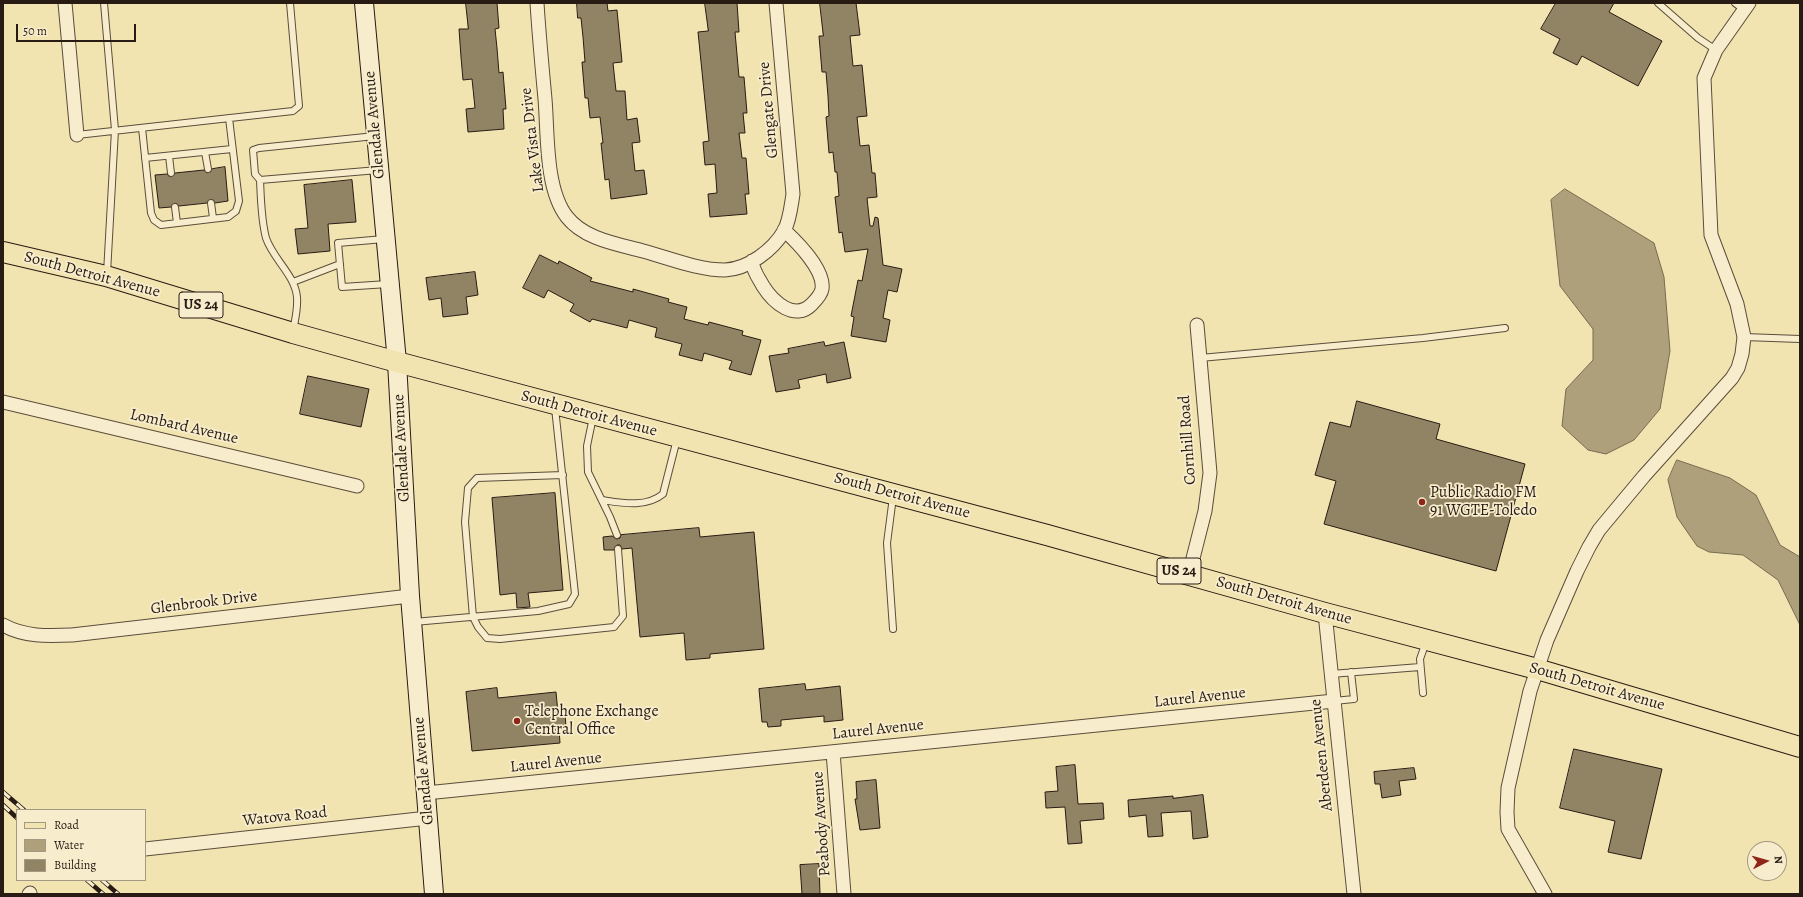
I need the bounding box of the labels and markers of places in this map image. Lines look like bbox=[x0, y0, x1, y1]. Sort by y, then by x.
place label: Public Radio FM 91 WGTE-Toledo bbox=[1430, 483, 1537, 521]
marker: Public Radio FM 91 WGTE-Toledo bbox=[1417, 497, 1427, 507]
place label: Telephone Exchange Central Office bbox=[525, 702, 659, 740]
marker: Telephone Exchange Central Office bbox=[512, 716, 522, 726]

